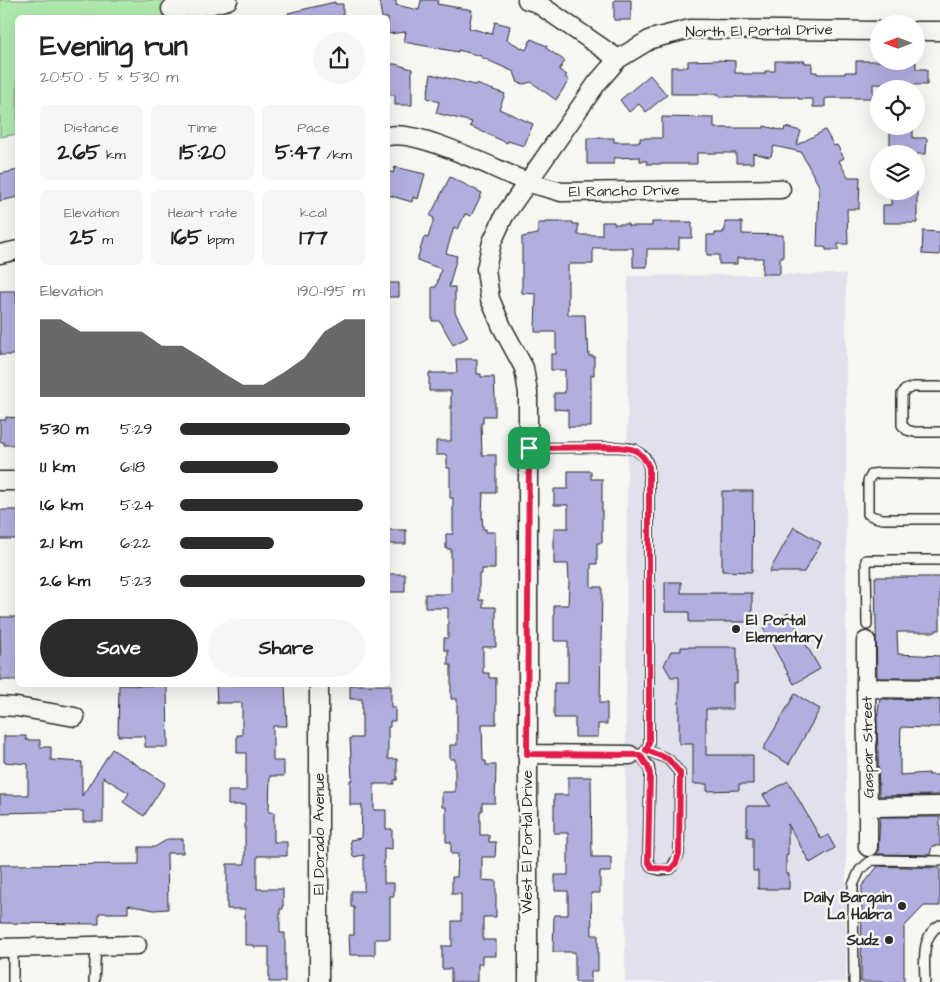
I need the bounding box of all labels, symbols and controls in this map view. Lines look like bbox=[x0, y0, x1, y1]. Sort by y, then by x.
north arrow bbox=[870, 15, 925, 70]
map controls bbox=[870, 15, 925, 200]
street label: North El Portal Drive bbox=[685, 19, 833, 43]
text: Evening run bbox=[40, 27, 188, 66]
button: share bbox=[313, 32, 365, 84]
text: 20:50 · 5 × 530 m bbox=[40, 66, 179, 88]
button: locate bbox=[870, 80, 925, 135]
text: Distance bbox=[64, 118, 119, 138]
text: Time bbox=[188, 118, 217, 138]
text: Pace bbox=[297, 118, 330, 138]
text: 2.65 bbox=[57, 138, 100, 167]
text: 15:20 bbox=[179, 138, 226, 167]
text: 5:47 bbox=[275, 138, 321, 167]
text: km bbox=[100, 145, 126, 165]
text: /km bbox=[321, 145, 352, 165]
button: layers bbox=[870, 145, 925, 200]
street label: El Rancho Drive bbox=[569, 180, 679, 202]
text: Elevation bbox=[64, 203, 119, 223]
text: Heart rate bbox=[167, 203, 238, 223]
text: kcal bbox=[300, 203, 327, 223]
text: 25 bbox=[70, 223, 97, 252]
text: 165 bbox=[171, 223, 202, 252]
text: 177 bbox=[299, 223, 328, 252]
text: m bbox=[97, 230, 113, 250]
text: bpm bbox=[202, 230, 234, 250]
text: Elevation bbox=[40, 280, 103, 302]
text: 190–195 m bbox=[297, 280, 365, 302]
text: 530 m bbox=[40, 418, 88, 440]
text: 5:29 bbox=[120, 418, 152, 440]
pin bbox=[508, 427, 550, 469]
icon: arrive bbox=[515, 434, 543, 462]
text: 1.1 km bbox=[40, 456, 75, 478]
text: 6:18 bbox=[120, 456, 145, 478]
text: 1.6 km bbox=[40, 494, 83, 516]
text: 5:24 bbox=[120, 494, 154, 516]
text: 2.1 km bbox=[40, 532, 82, 554]
text: 6:22 bbox=[120, 532, 151, 554]
text: 2.6 km bbox=[40, 570, 90, 592]
text: 5:23 bbox=[120, 570, 151, 592]
place label: El Portal Elementary bbox=[746, 610, 824, 649]
button: Save bbox=[40, 619, 198, 677]
button: Share bbox=[208, 619, 365, 677]
marker: El Portal Elementary bbox=[730, 623, 742, 635]
street label: Gaspar Street bbox=[857, 696, 879, 798]
street label: West El Portal Drive bbox=[517, 770, 538, 914]
street label: El Dorado Avenue bbox=[309, 773, 330, 895]
place label: Daily Bargain La Habra bbox=[804, 887, 892, 925]
marker: Daily Bargain La Habra bbox=[896, 900, 908, 912]
place label: Sudz bbox=[846, 930, 880, 951]
marker: Sudz bbox=[883, 934, 895, 946]

